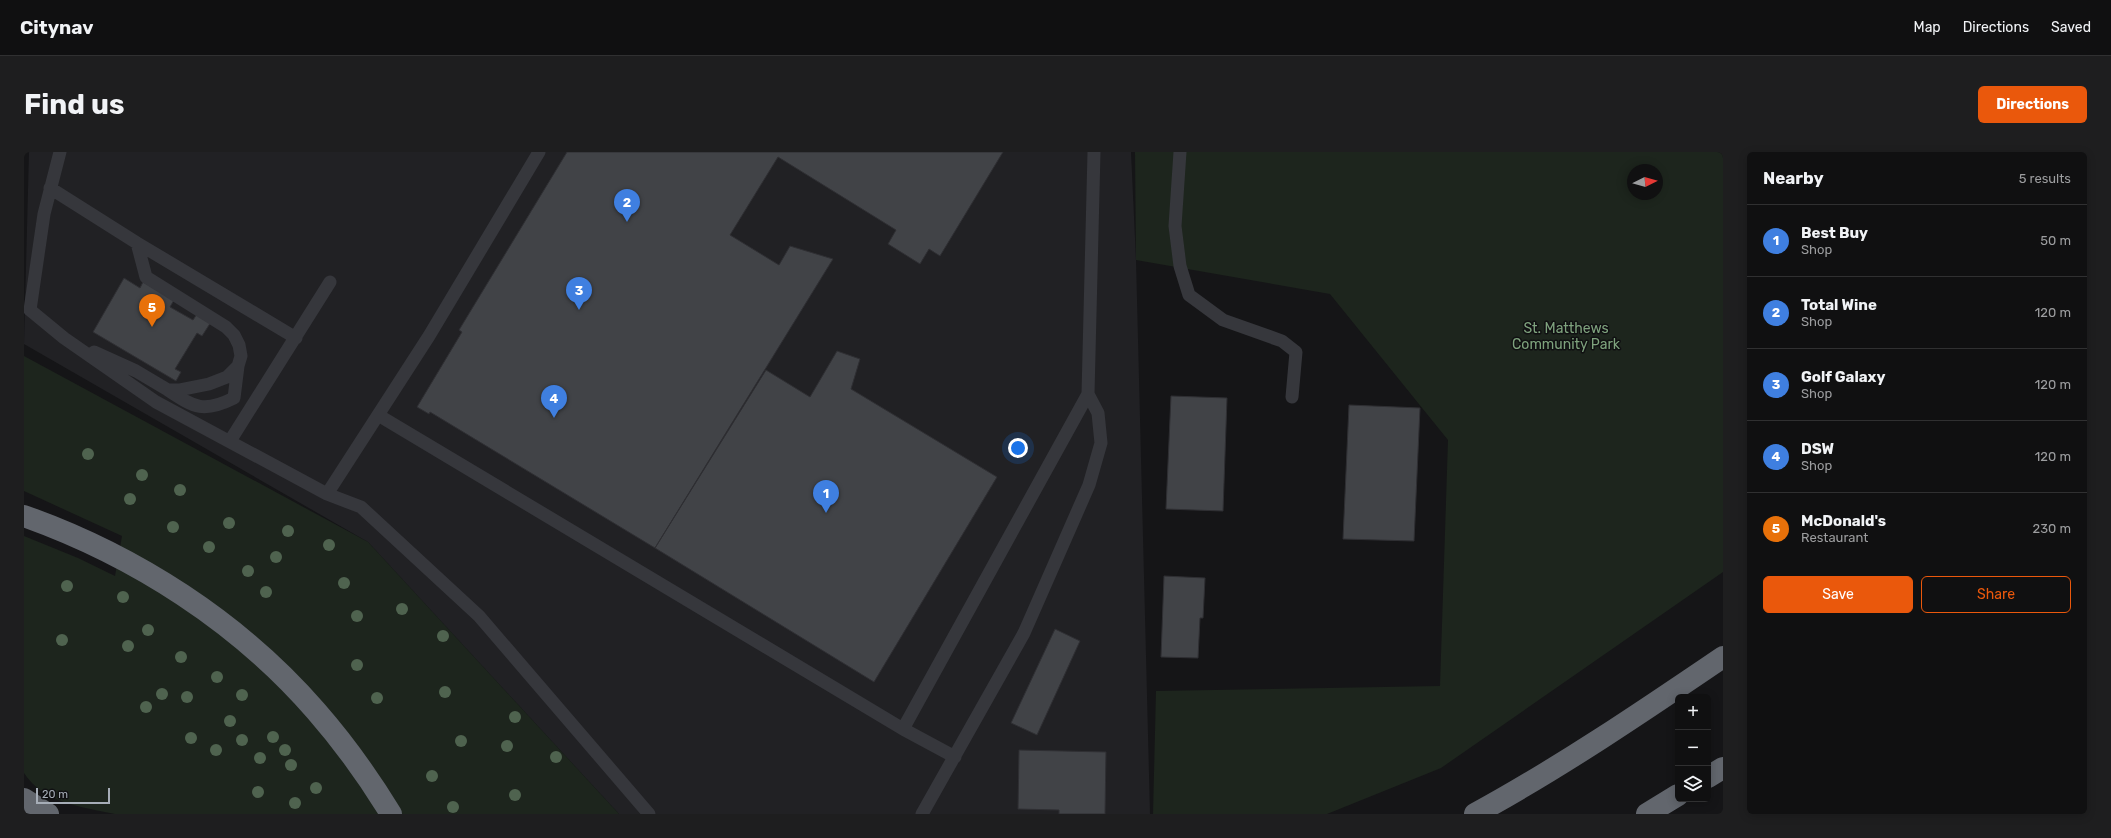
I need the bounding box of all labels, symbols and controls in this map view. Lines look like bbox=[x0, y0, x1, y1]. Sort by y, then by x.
text: Citynav bbox=[20, 16, 93, 39]
text: Map bbox=[1914, 19, 1941, 36]
text: Directions bbox=[1963, 19, 2029, 36]
text: Saved bbox=[2051, 19, 2091, 36]
button: Directions bbox=[1978, 86, 2087, 123]
text: Find us bbox=[24, 88, 124, 121]
north arrow bbox=[1627, 164, 1663, 200]
text: Nearby bbox=[1763, 168, 1824, 188]
text: 5 results bbox=[2019, 171, 2071, 186]
pin: 2 bbox=[614, 189, 640, 222]
text: Best Buy bbox=[1801, 224, 1868, 242]
text: 1 bbox=[1773, 233, 1779, 248]
text: 50 m bbox=[2040, 233, 2071, 248]
text: Shop bbox=[1801, 242, 1832, 257]
pin: 3 bbox=[566, 277, 592, 310]
pin: 5 bbox=[139, 294, 165, 327]
text: Total Wine bbox=[1801, 296, 1877, 314]
text: 2 bbox=[1772, 305, 1780, 320]
text: 120 m bbox=[2035, 305, 2071, 320]
text: Shop bbox=[1801, 314, 1832, 329]
park label: St. Matthews Community Park bbox=[1512, 320, 1621, 353]
text: Golf Galaxy bbox=[1801, 368, 1885, 386]
text: 3 bbox=[1772, 377, 1780, 392]
text: 120 m bbox=[2035, 377, 2071, 392]
pin: 4 bbox=[541, 385, 567, 418]
text: Shop bbox=[1801, 386, 1832, 401]
your location bbox=[1008, 438, 1028, 458]
text: DSW bbox=[1801, 440, 1834, 458]
text: 4 bbox=[1772, 449, 1780, 464]
text: 120 m bbox=[2035, 449, 2071, 464]
text: Shop bbox=[1801, 458, 1832, 473]
pin: 1 bbox=[813, 480, 839, 513]
text: McDonald's bbox=[1801, 512, 1886, 530]
text: 5 bbox=[1772, 521, 1780, 536]
text: 230 m bbox=[2033, 521, 2071, 536]
text: Restaurant bbox=[1801, 530, 1868, 545]
button: Save bbox=[1763, 576, 1913, 613]
button: Share bbox=[1921, 576, 2071, 613]
map controls bbox=[1675, 694, 1711, 802]
button: + bbox=[1675, 694, 1711, 730]
button: − bbox=[1675, 730, 1711, 766]
button: layers bbox=[1675, 766, 1711, 802]
scale bar bbox=[36, 786, 110, 805]
text: 20 m bbox=[42, 788, 68, 801]

